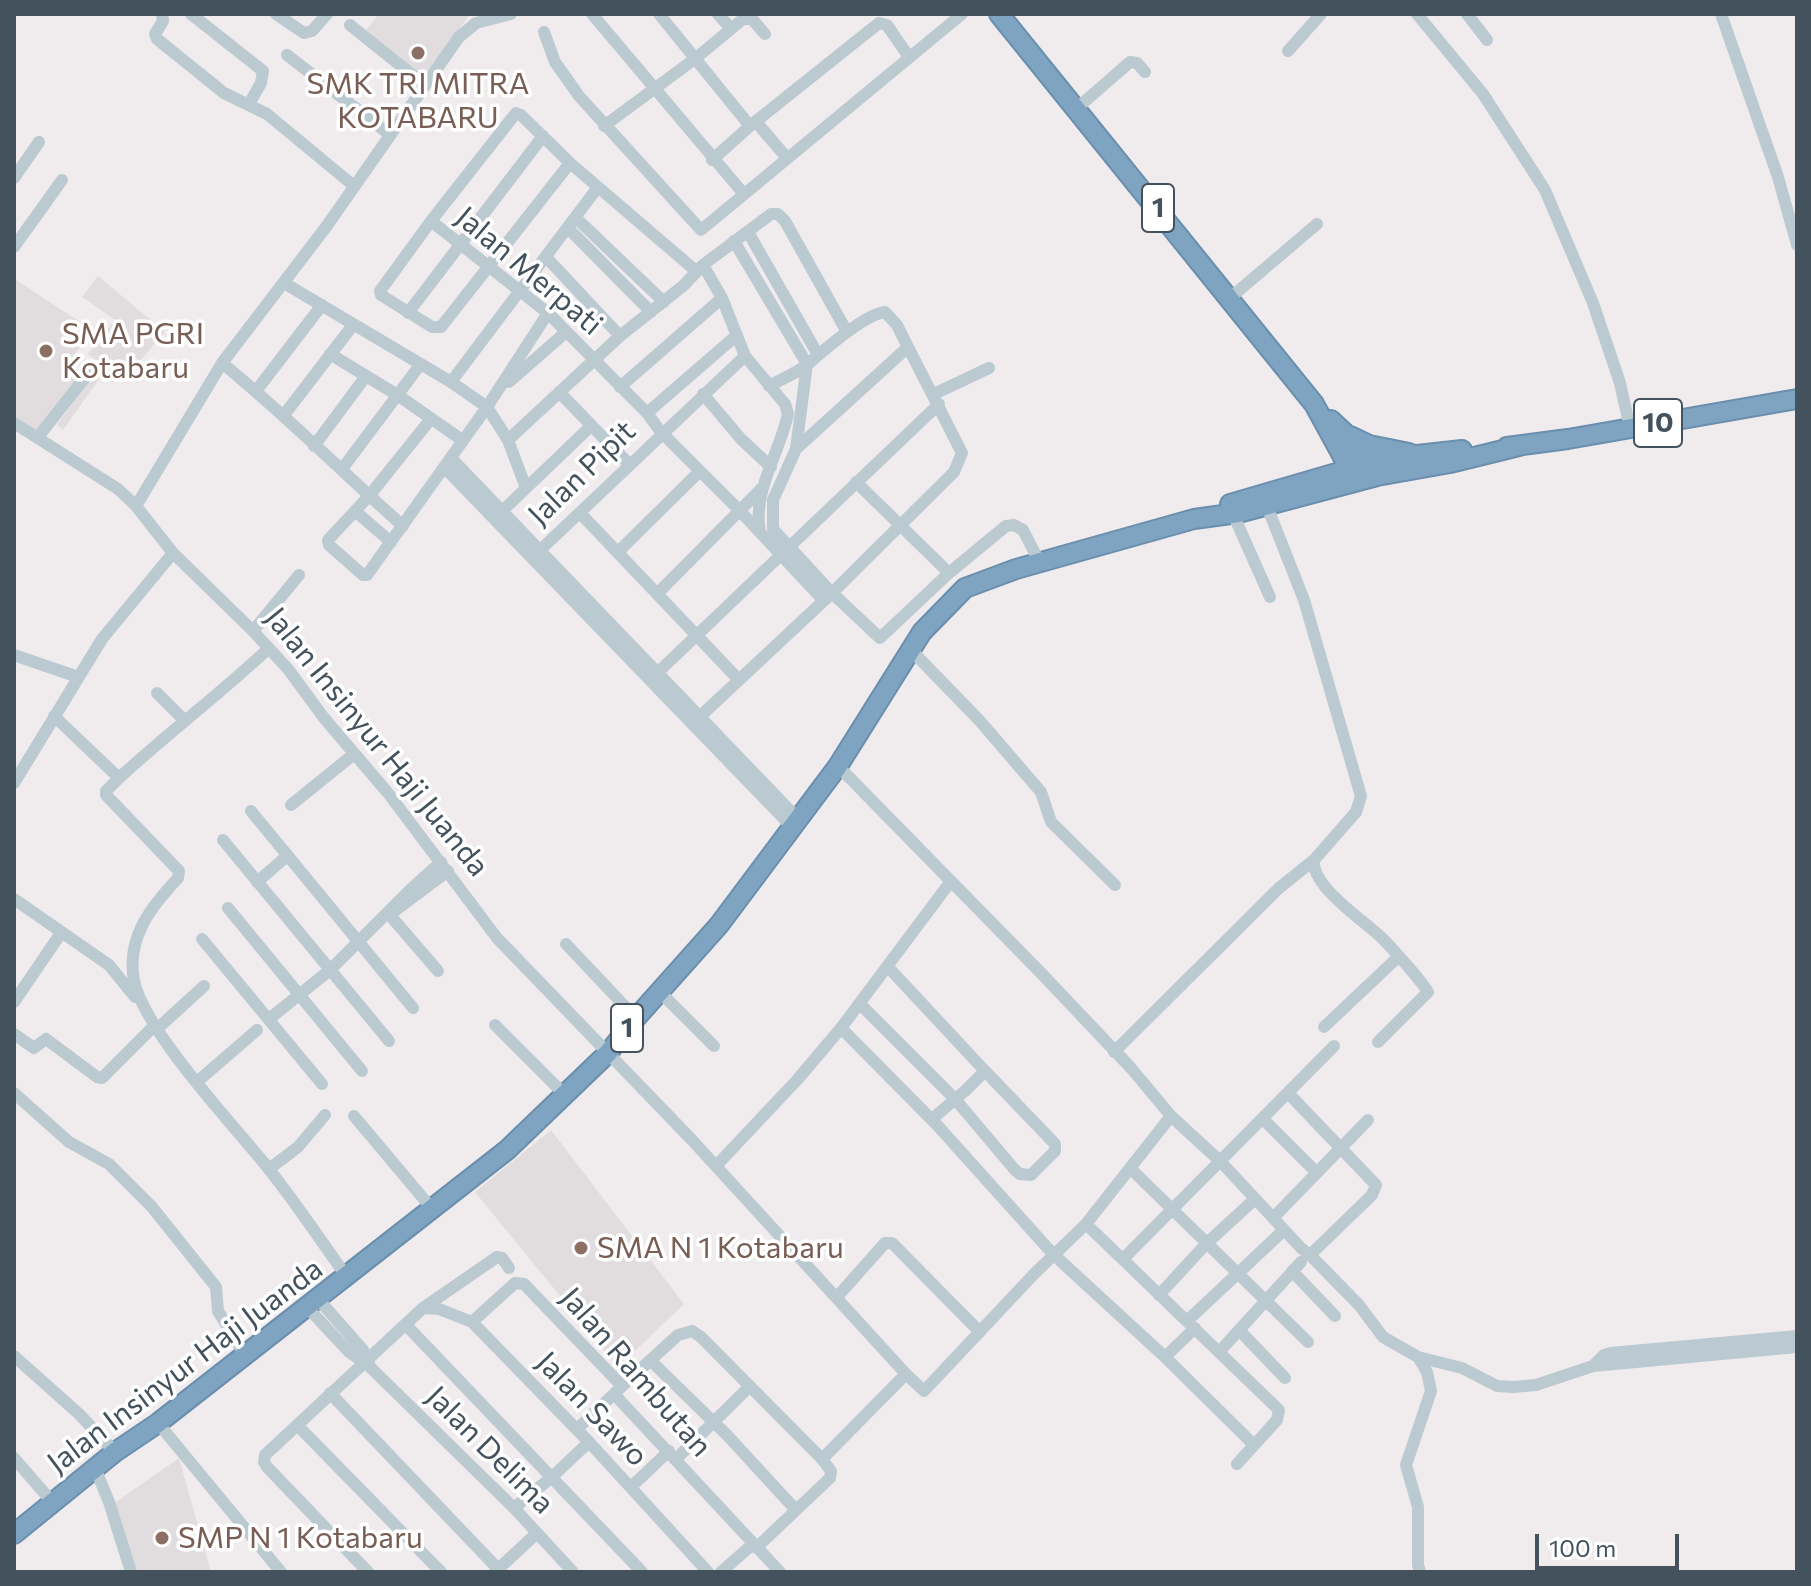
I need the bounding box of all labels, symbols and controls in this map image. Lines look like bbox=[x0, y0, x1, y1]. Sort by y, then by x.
marker: SMK TRI MITRA KOTABARU bbox=[409, 44, 427, 62]
place label: SMK TRI MITRA KOTABARU bbox=[307, 66, 529, 136]
road number: 1 bbox=[1142, 184, 1174, 232]
street label: Jalan Merpati bbox=[448, 199, 610, 343]
place label: SMA PGRI Kotabaru bbox=[62, 316, 204, 386]
marker: SMA PGRI Kotabaru bbox=[37, 342, 55, 360]
road number: 10 bbox=[1634, 399, 1682, 447]
street label: Jalan Pipit bbox=[521, 413, 643, 533]
street label: Jalan Insinyur Haji Juanda bbox=[258, 600, 496, 884]
road number: 1 bbox=[611, 1004, 643, 1052]
place label: SMA N 1 Kotabaru bbox=[597, 1230, 844, 1266]
marker: SMA N 1 Kotabaru bbox=[572, 1239, 590, 1257]
street label: Jalan Insinyur Haji Juanda bbox=[40, 1251, 330, 1481]
street label: Jalan Rambutan bbox=[553, 1280, 719, 1464]
street label: Jalan Sawo bbox=[529, 1344, 655, 1474]
street label: Jalan Delima bbox=[419, 1379, 561, 1521]
scale bar bbox=[1539, 1518, 1683, 1568]
place label: SMP N 1 Kotabaru bbox=[178, 1520, 423, 1556]
marker: SMP N 1 Kotabaru bbox=[153, 1529, 171, 1547]
text: 100 m bbox=[1549, 1533, 1616, 1562]

